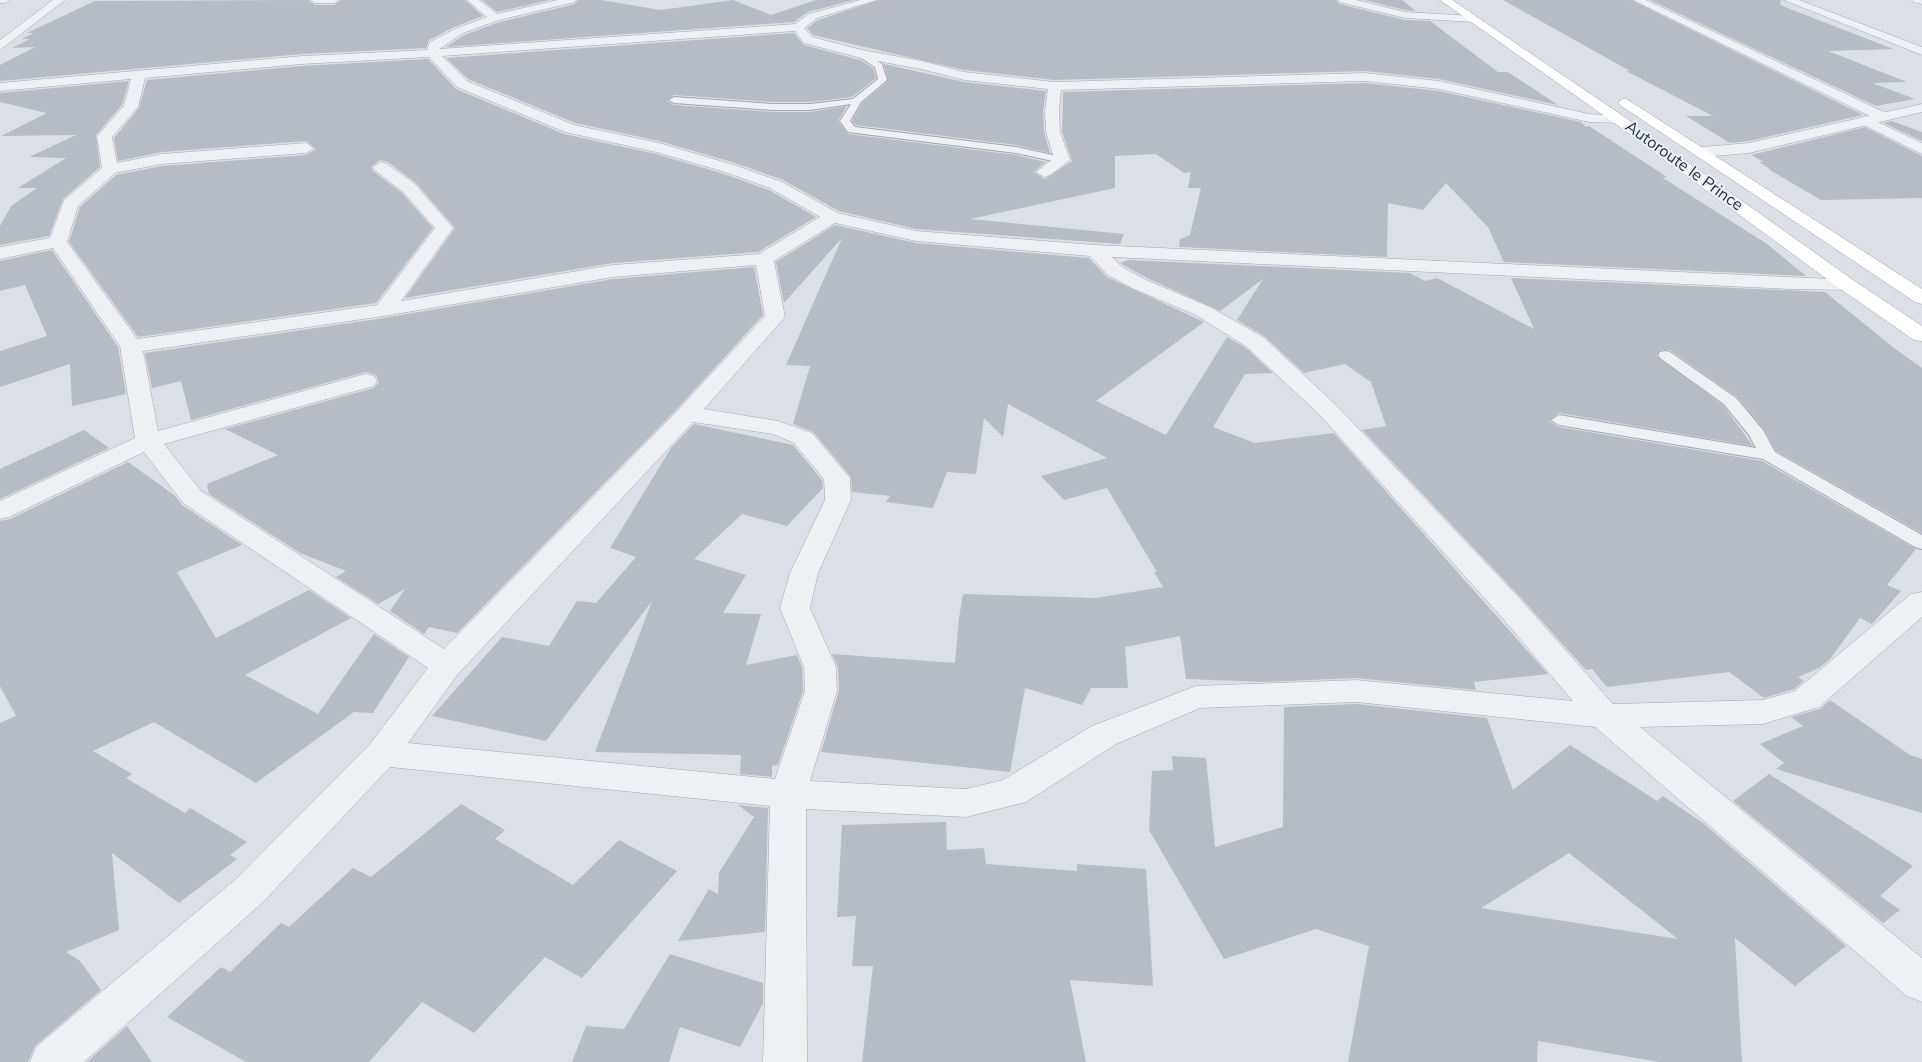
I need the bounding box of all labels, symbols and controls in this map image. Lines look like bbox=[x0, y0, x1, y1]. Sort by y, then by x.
street label: Autoroute le Prince bbox=[1622, 117, 1746, 215]

